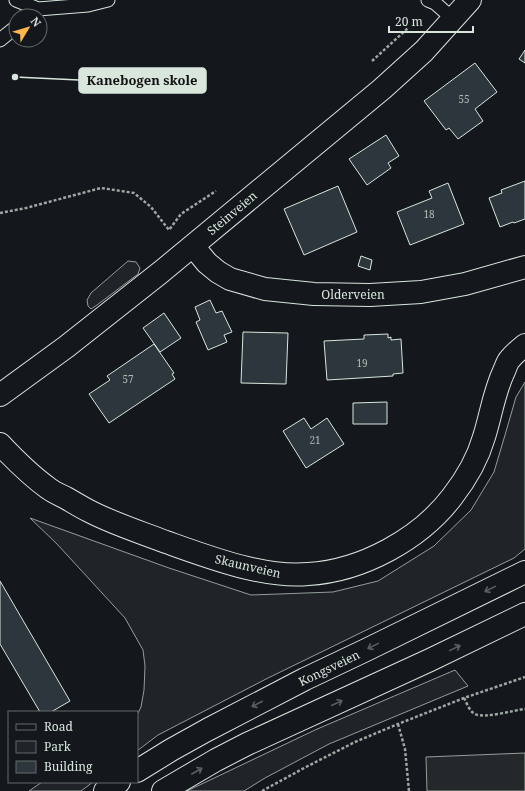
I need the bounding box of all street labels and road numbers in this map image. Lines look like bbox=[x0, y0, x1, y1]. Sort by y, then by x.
street label: Steinveien bbox=[204, 187, 261, 239]
street label: Olderveien bbox=[321, 286, 385, 303]
street label: Skaunveien bbox=[213, 550, 283, 582]
street label: Kongsveien bbox=[296, 646, 363, 690]

